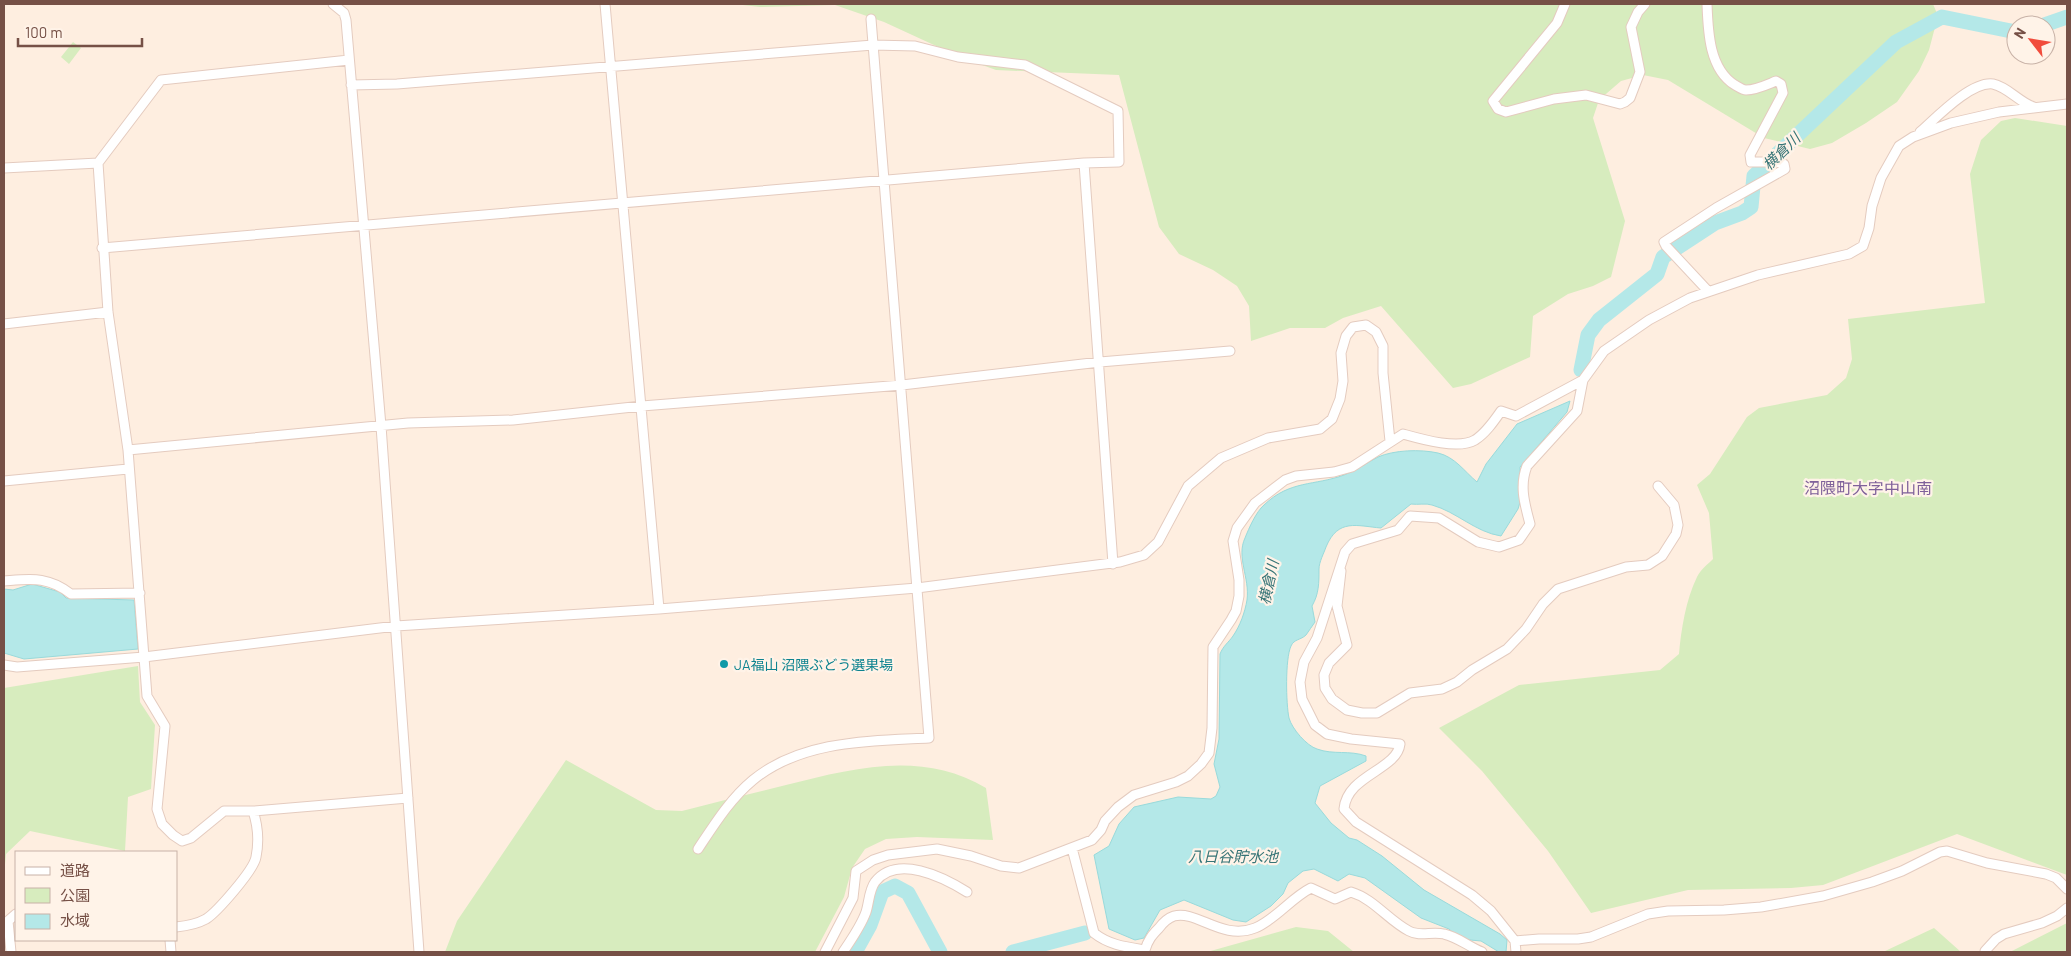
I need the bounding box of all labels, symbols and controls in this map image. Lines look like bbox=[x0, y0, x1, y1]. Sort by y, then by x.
scale bar bbox=[18, 15, 141, 47]
north arrow bbox=[2006, 15, 2056, 65]
text: 100 m bbox=[25, 23, 63, 41]
text: N bbox=[2010, 25, 2029, 41]
water label: 横倉川 bbox=[1759, 128, 1805, 173]
district label: 沼隈町大字中山南 bbox=[1804, 478, 1932, 497]
water label: 横倉川 bbox=[1255, 556, 1282, 606]
place label: JA福山 沼隈ぶどう選果場 bbox=[734, 656, 893, 673]
marker: JA福山 沼隈ぶどう選果場 bbox=[718, 658, 730, 670]
water label: 八日谷貯水池 bbox=[1188, 847, 1280, 865]
legend bbox=[15, 851, 178, 941]
text: 道路 bbox=[60, 861, 90, 879]
text: 公園 bbox=[60, 886, 90, 904]
text: 水域 bbox=[60, 911, 90, 929]

